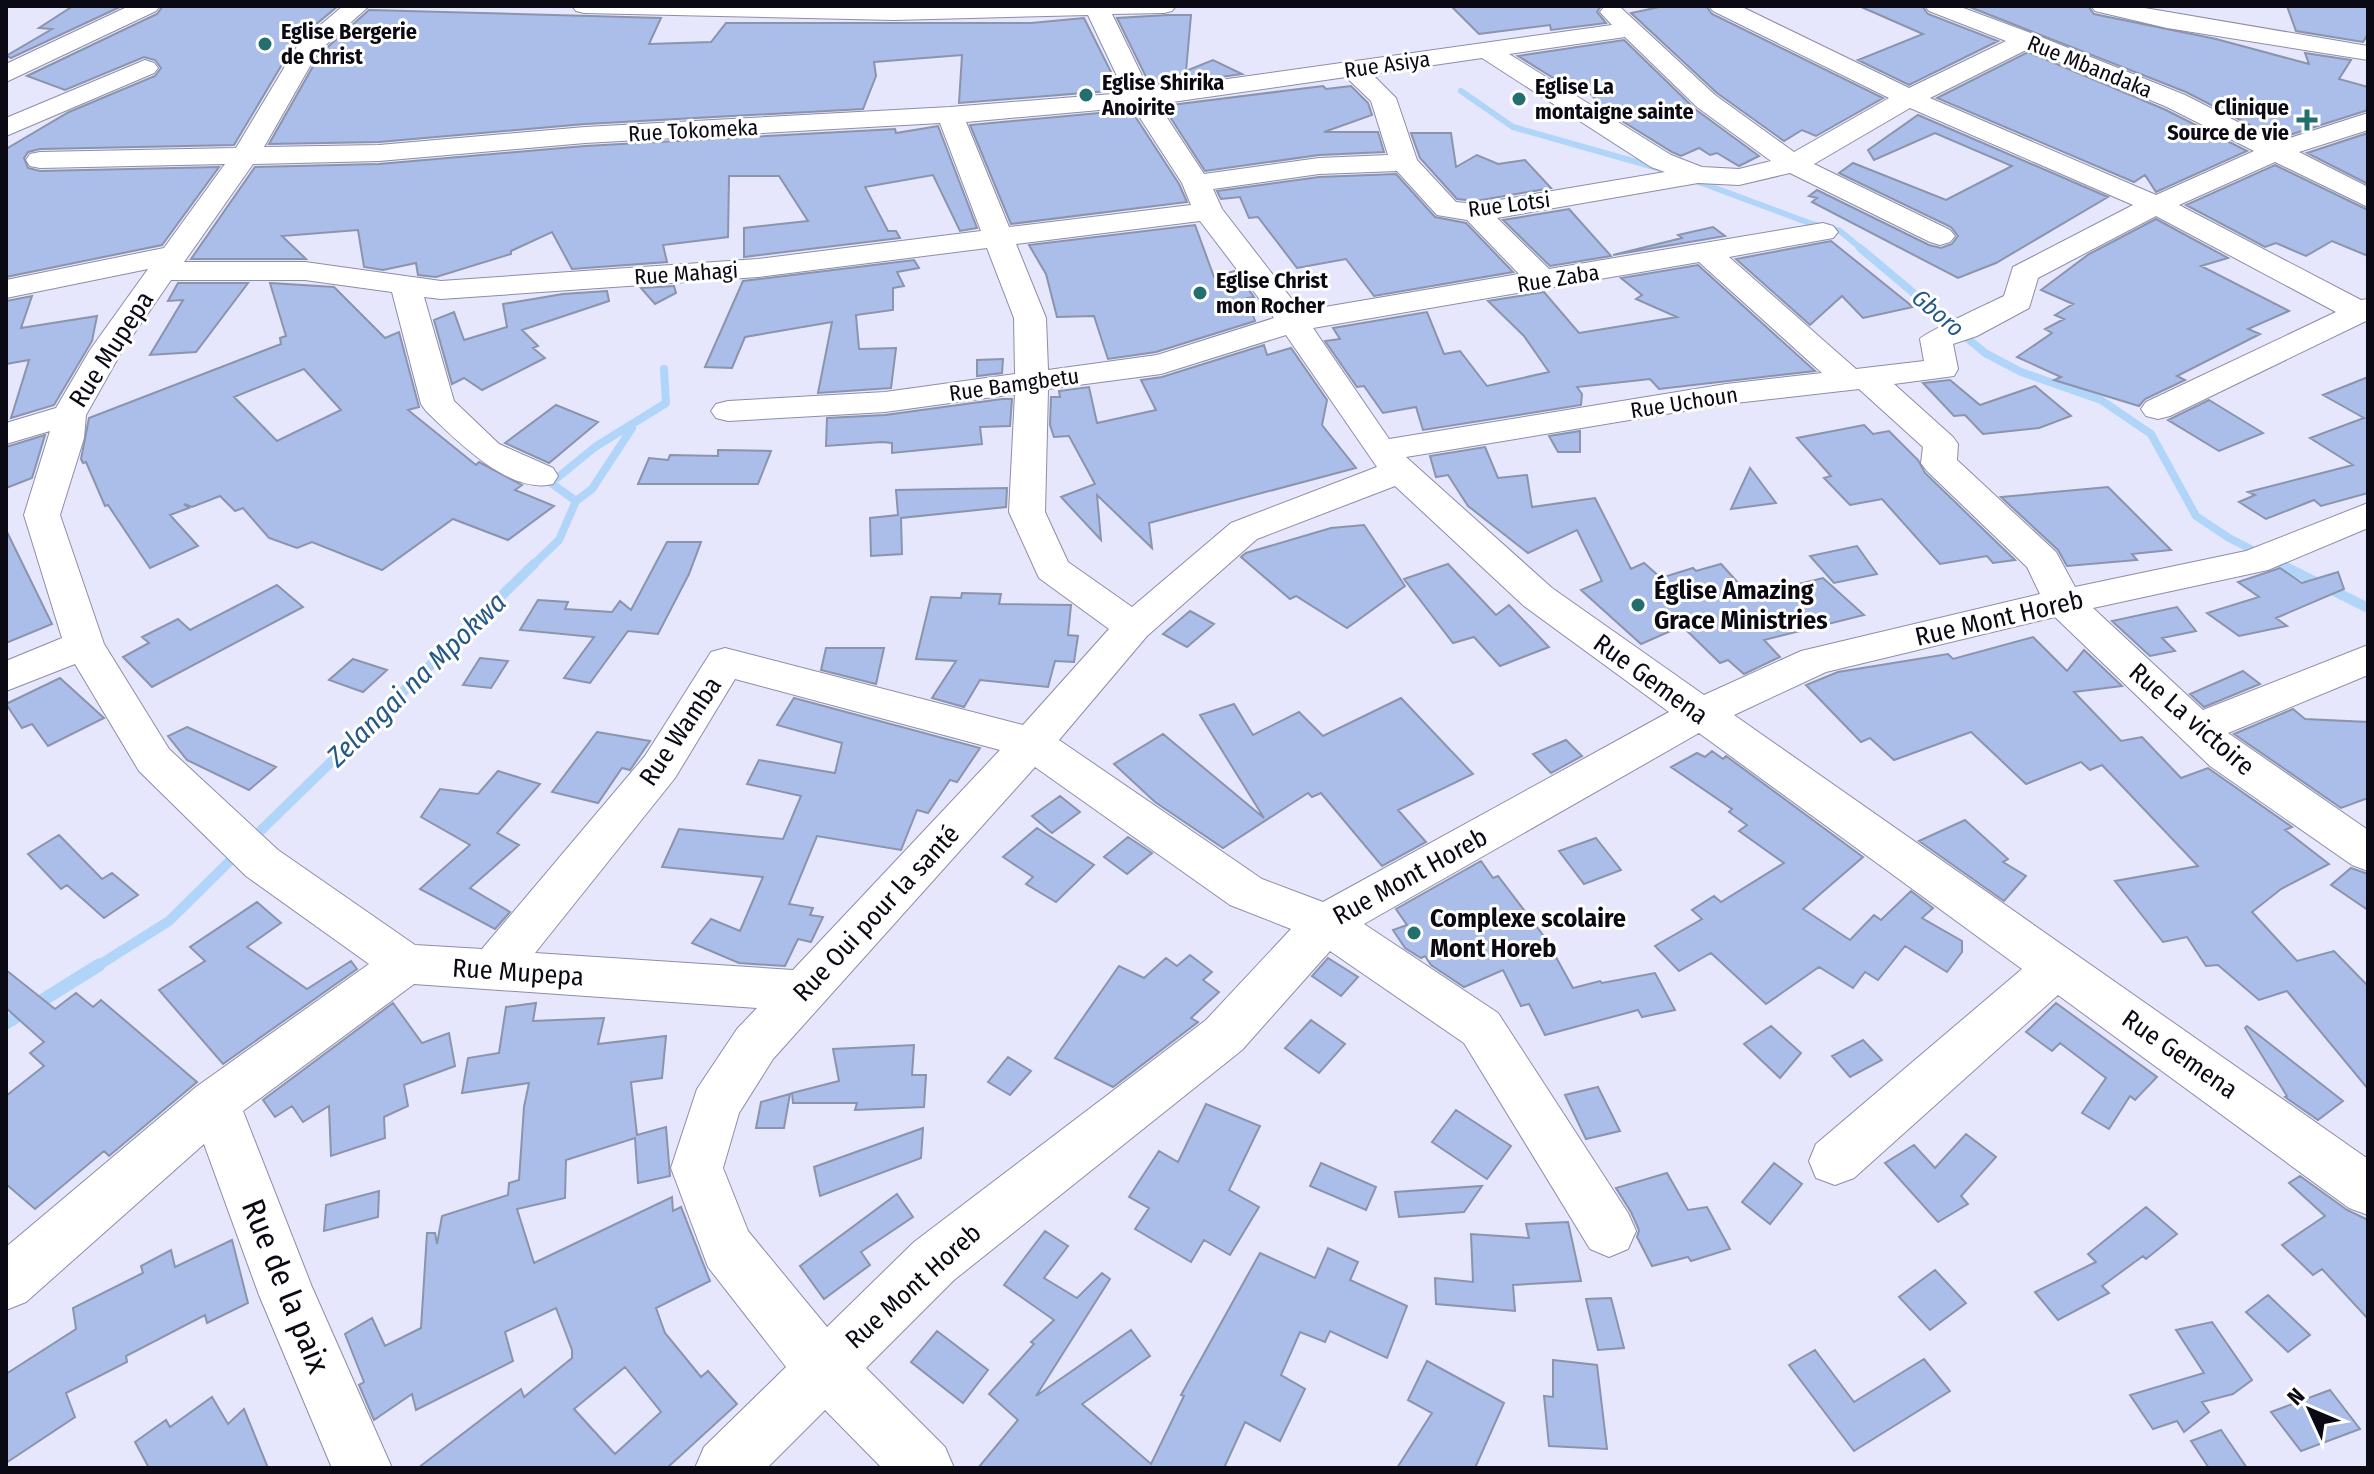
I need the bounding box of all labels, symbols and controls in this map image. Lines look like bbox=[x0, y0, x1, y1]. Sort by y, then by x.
place label: Eglise Bergerie de Christ bbox=[281, 18, 417, 70]
street label: Rue Mbandaka bbox=[2023, 29, 2156, 104]
marker: Eglise Bergerie de Christ bbox=[256, 35, 274, 53]
street label: Rue Asiya bbox=[1342, 45, 1432, 84]
place label: Eglise Shirika Anoirite bbox=[1101, 69, 1224, 121]
place label: Eglise La montaigne sainte bbox=[1535, 73, 1694, 125]
marker: Eglise Shirika Anoirite bbox=[1077, 86, 1095, 104]
marker: Eglise La montaigne sainte bbox=[1510, 90, 1528, 108]
place label: Clinique Source de vie bbox=[2167, 94, 2289, 146]
marker: Clinique Source de vie bbox=[2296, 109, 2318, 131]
street label: Rue Tokomeka bbox=[627, 114, 759, 147]
street label: Rue Lotsi bbox=[1466, 186, 1552, 223]
street label: Rue Mahagi bbox=[633, 256, 739, 291]
street label: Rue Zaba bbox=[1515, 259, 1601, 298]
place label: Eglise Christ mon Rocher bbox=[1216, 267, 1328, 319]
water label: Gboro bbox=[1906, 283, 1970, 343]
marker: Eglise Christ mon Rocher bbox=[1191, 284, 1209, 302]
street label: Rue Mupepa bbox=[63, 286, 160, 413]
street label: Rue Bamgbetu bbox=[947, 362, 1081, 407]
street label: Rue Uchoun bbox=[1629, 381, 1740, 424]
place label: Église Amazing Grace Ministries bbox=[1654, 574, 1828, 636]
street label: Rue Mont Horeb bbox=[1912, 584, 2086, 653]
water label: Zelangai na Mpokwa bbox=[319, 585, 513, 774]
marker: Église Amazing Grace Ministries bbox=[1629, 596, 1647, 614]
street label: Rue Gemena bbox=[1587, 628, 1714, 731]
street label: Rue La victoire bbox=[2123, 657, 2261, 782]
street label: Rue Wamba bbox=[633, 671, 728, 792]
street label: Rue Oui pour la santé bbox=[787, 819, 966, 1008]
street label: Rue Mont Horeb bbox=[1328, 821, 1493, 932]
place label: Complexe scolaire Mont Horeb bbox=[1430, 903, 1626, 964]
marker: Complexe scolaire Mont Horeb bbox=[1405, 924, 1423, 942]
street label: Rue Mupepa bbox=[451, 952, 585, 993]
street label: Rue Gemena bbox=[2116, 1003, 2243, 1105]
street label: Rue de la paix bbox=[234, 1194, 338, 1378]
street label: Rue Mont Horeb bbox=[839, 1217, 987, 1355]
north arrow bbox=[2270, 1370, 2350, 1450]
text: N bbox=[2282, 1382, 2310, 1411]

